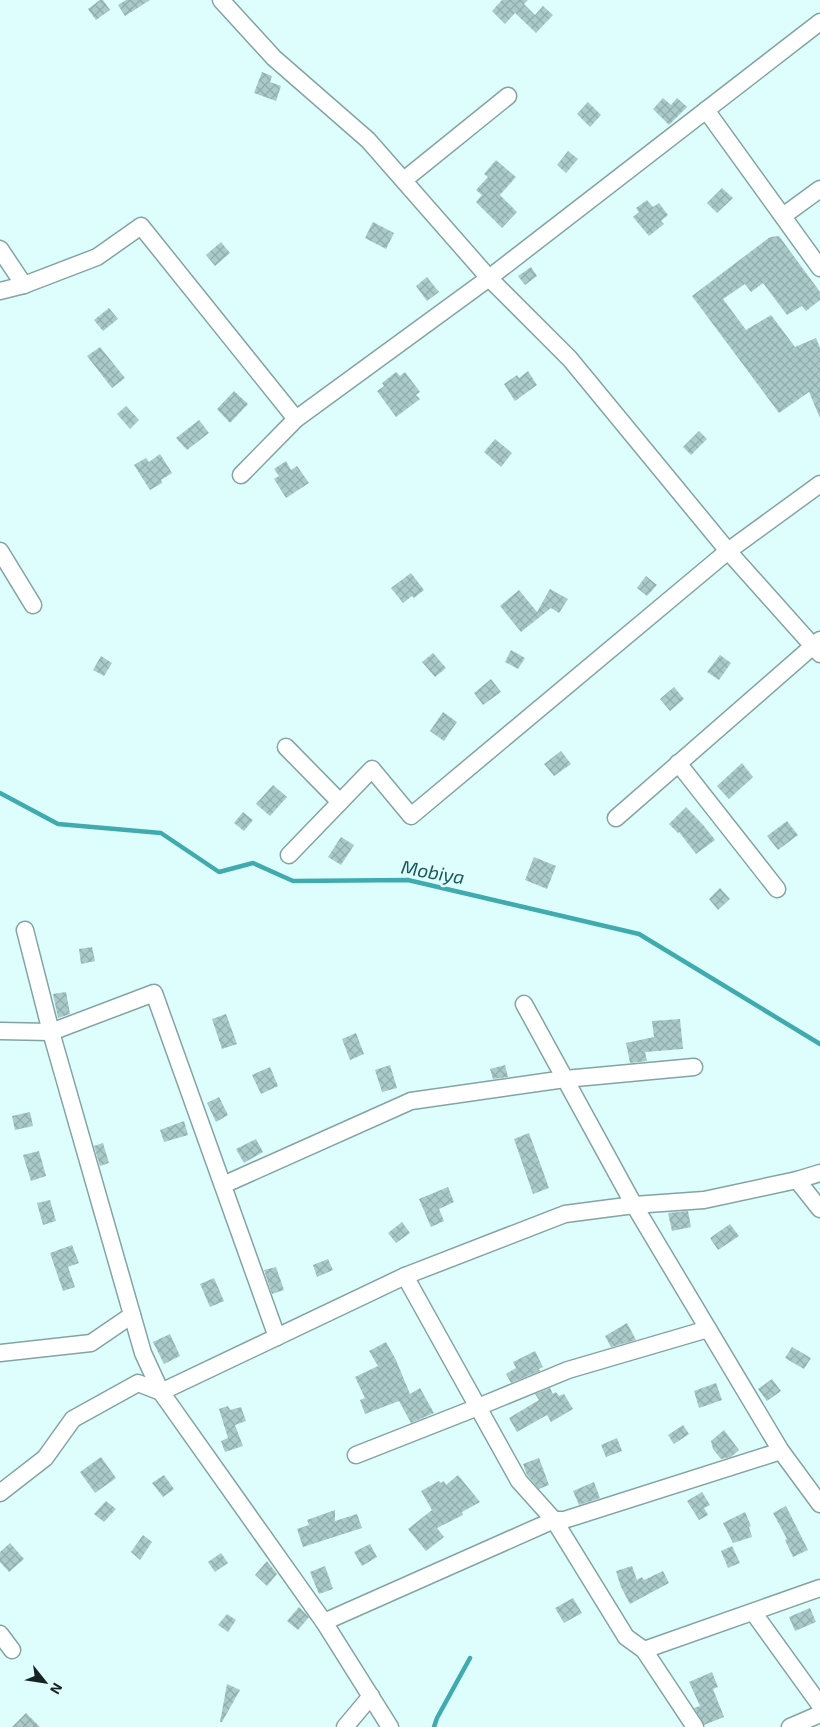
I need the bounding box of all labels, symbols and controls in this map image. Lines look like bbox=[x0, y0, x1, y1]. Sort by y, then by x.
water label: Mobiya bbox=[399, 855, 467, 889]
north arrow bbox=[20, 1657, 70, 1707]
text: N bbox=[47, 1680, 67, 1697]

